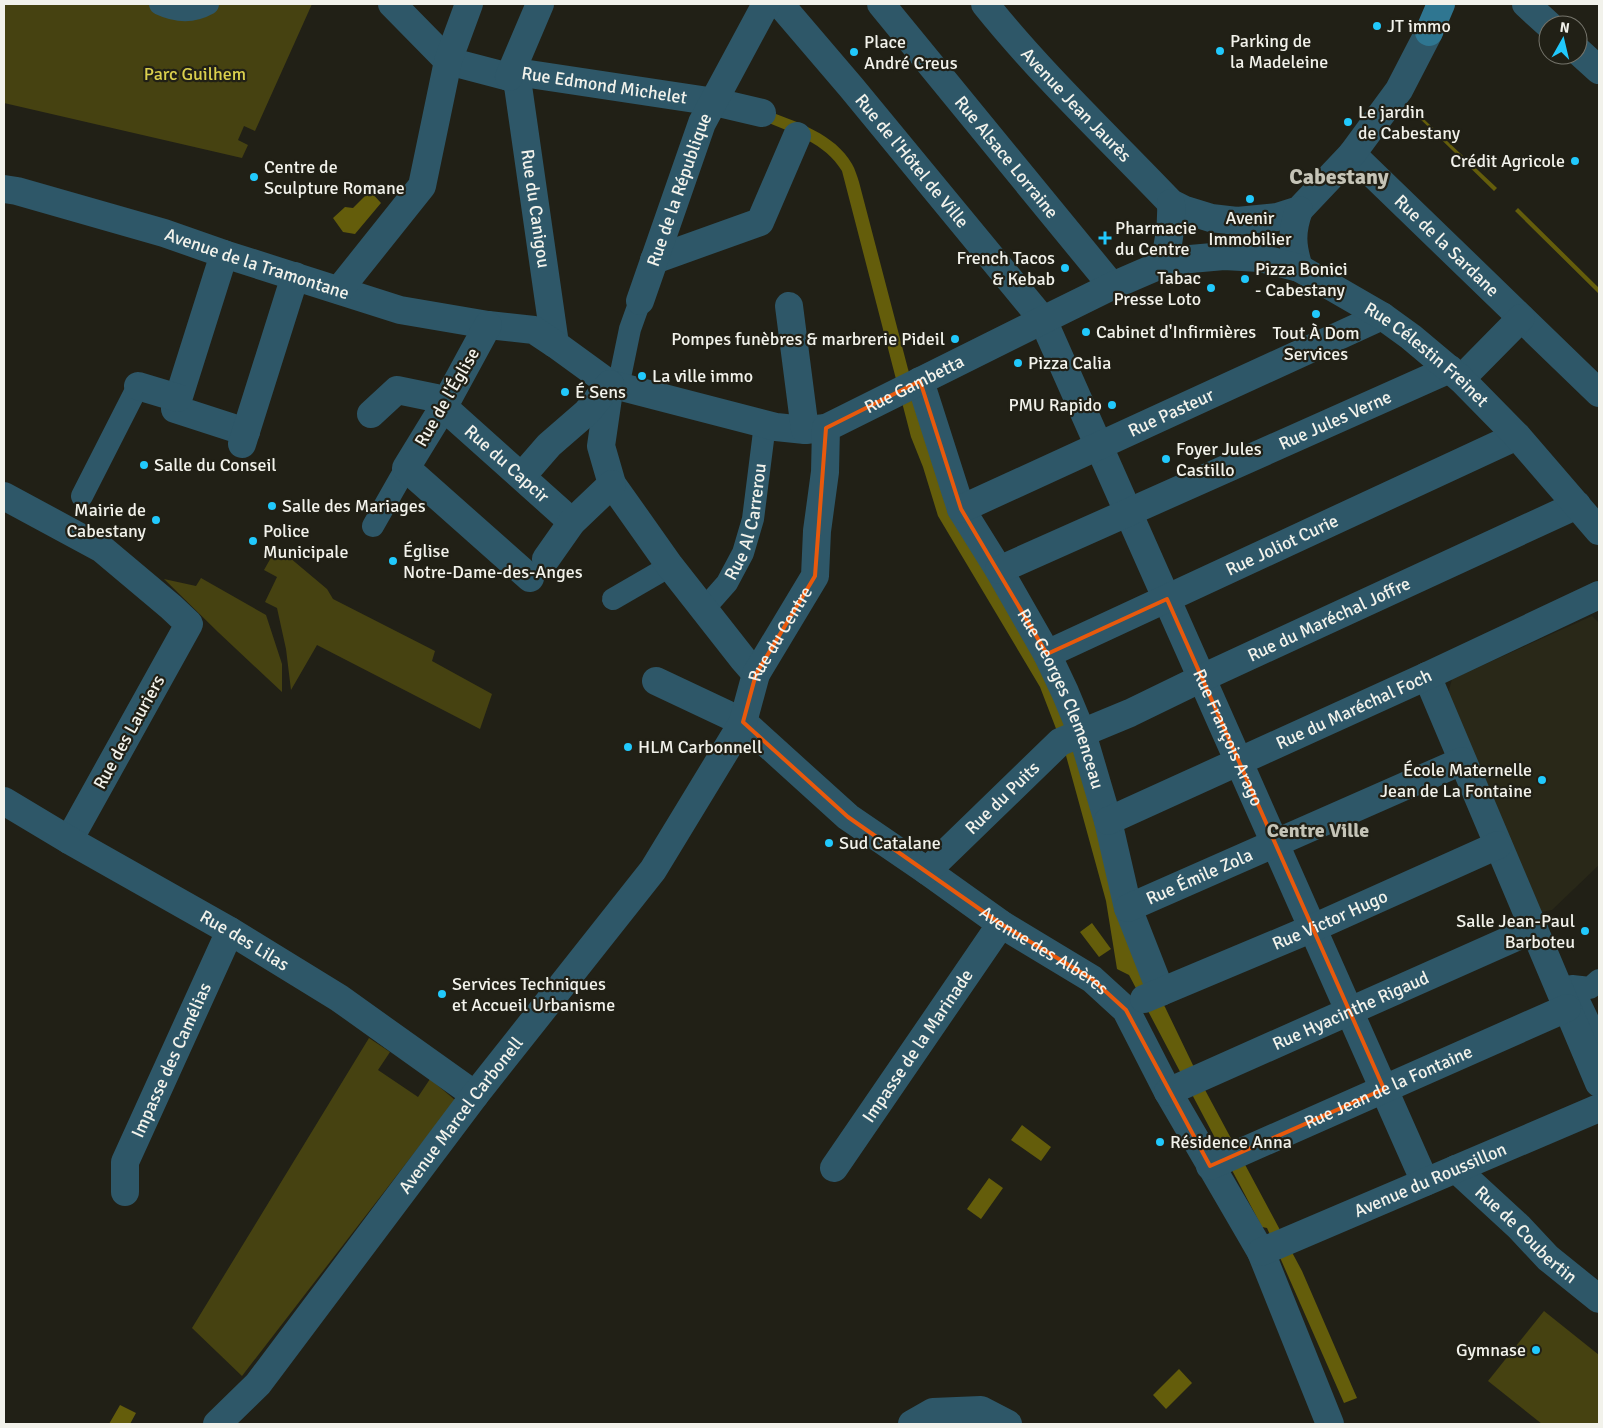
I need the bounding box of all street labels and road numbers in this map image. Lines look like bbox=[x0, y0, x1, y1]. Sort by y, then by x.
street label: Avenue Jean Jaurès bbox=[1016, 43, 1136, 167]
street label: Rue Edmond Michelet bbox=[520, 62, 689, 109]
street label: Rue de l'Hôtel de Ville bbox=[850, 89, 973, 232]
street label: Rue Alsace Lorraine bbox=[950, 91, 1063, 223]
street label: Rue de la République bbox=[642, 109, 716, 269]
street label: Rue du Canigou bbox=[516, 148, 555, 270]
street label: Rue de la Sardane bbox=[1390, 190, 1504, 301]
street label: Avenue de la Tramontane bbox=[162, 223, 352, 304]
street label: Rue Célestin Freinet bbox=[1361, 297, 1493, 412]
street label: Rue de l'Église bbox=[410, 344, 484, 450]
street label: Rue Gambetta bbox=[861, 350, 968, 418]
street label: Rue Pasteur bbox=[1125, 383, 1218, 442]
street label: Rue Jules Verne bbox=[1275, 386, 1395, 455]
street label: Rue du Capcir bbox=[460, 420, 554, 508]
street label: Rue Al Carrerou bbox=[720, 462, 771, 584]
street label: Rue Joliot Curie bbox=[1222, 509, 1342, 581]
street label: Rue du Maréchal Joffre bbox=[1244, 572, 1414, 666]
street label: Rue du Centre bbox=[743, 582, 817, 684]
street label: Rue Georges Clemenceau bbox=[1012, 605, 1109, 792]
street label: Rue du Maréchal Foch bbox=[1272, 664, 1435, 754]
street label: Rue François Arago bbox=[1188, 666, 1268, 810]
street label: Rue des Lauriers bbox=[89, 671, 169, 793]
street label: Rue du Puits bbox=[960, 757, 1044, 839]
street label: Rue Émile Zola bbox=[1143, 843, 1256, 910]
street label: Rue Victor Hugo bbox=[1269, 885, 1391, 955]
street label: Avenue des Albères bbox=[975, 901, 1113, 1000]
street label: Rue des Lilas bbox=[196, 905, 293, 976]
street label: Impasse de la Marinade bbox=[857, 965, 978, 1127]
street label: Rue Hyacinthe Rigaud bbox=[1269, 966, 1432, 1055]
street label: Impasse des Camélias bbox=[127, 979, 216, 1141]
street label: Avenue Marcel Carbonell bbox=[394, 1032, 528, 1198]
street label: Rue Jean de la Fontaine bbox=[1301, 1040, 1476, 1134]
street label: Avenue du Roussillon bbox=[1351, 1138, 1510, 1222]
street label: Rue de Coubertin bbox=[1470, 1181, 1581, 1288]

